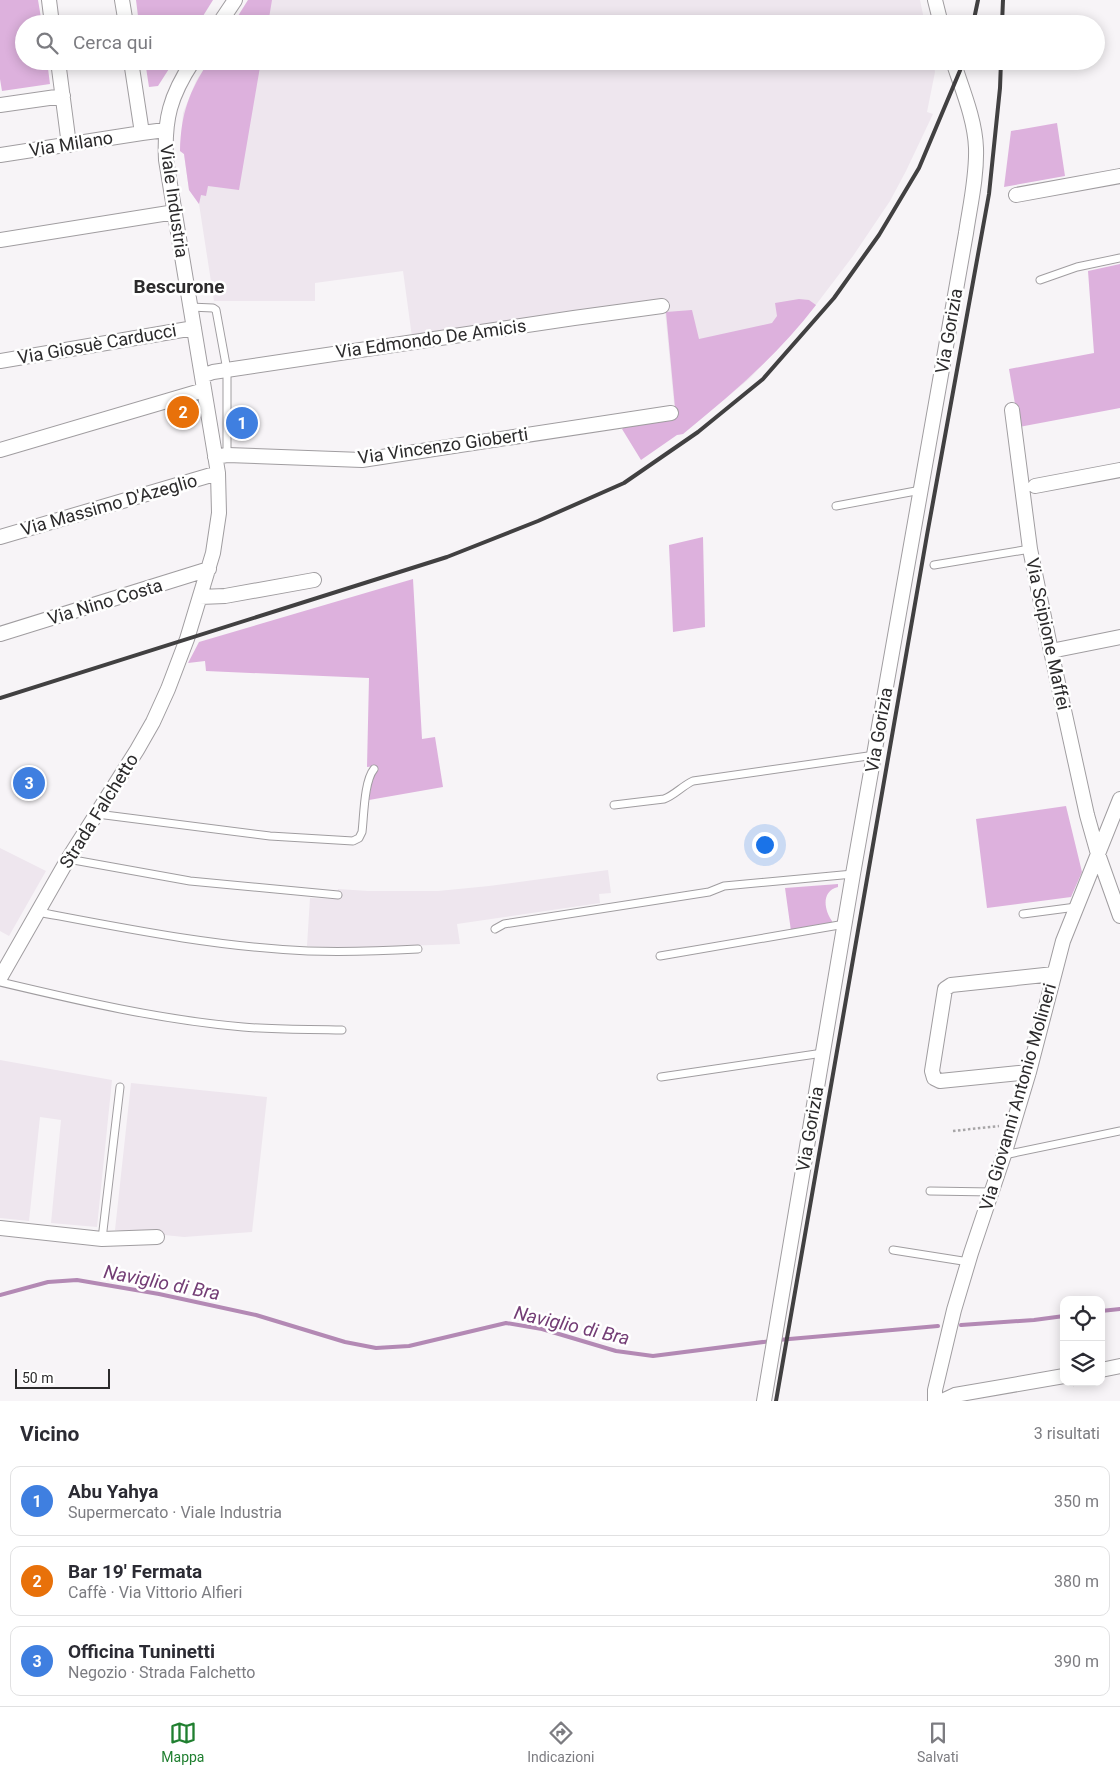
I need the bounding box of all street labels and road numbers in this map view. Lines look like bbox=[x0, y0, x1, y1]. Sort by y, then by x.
street label: Via Milano bbox=[28, 127, 114, 160]
street label: Viale Industria bbox=[156, 143, 193, 259]
street label: Via Gorizia bbox=[931, 287, 966, 375]
street label: Via Edmondo De Amicis bbox=[334, 315, 527, 362]
street label: Via Giosuè Carducci bbox=[16, 319, 178, 368]
street label: Via Vincenzo Gioberti bbox=[356, 423, 529, 468]
street label: Via Massimo D'Azeglio bbox=[18, 469, 199, 540]
street label: Via Scipione Maffei bbox=[1022, 556, 1075, 712]
street label: Via Nino Costa bbox=[45, 574, 165, 629]
street label: Via Gorizia bbox=[861, 686, 896, 774]
street label: Strada Falchetto bbox=[55, 750, 142, 872]
street label: Via Giovanni Antonio Molineri bbox=[975, 981, 1060, 1213]
street label: Via Gorizia bbox=[792, 1085, 827, 1173]

